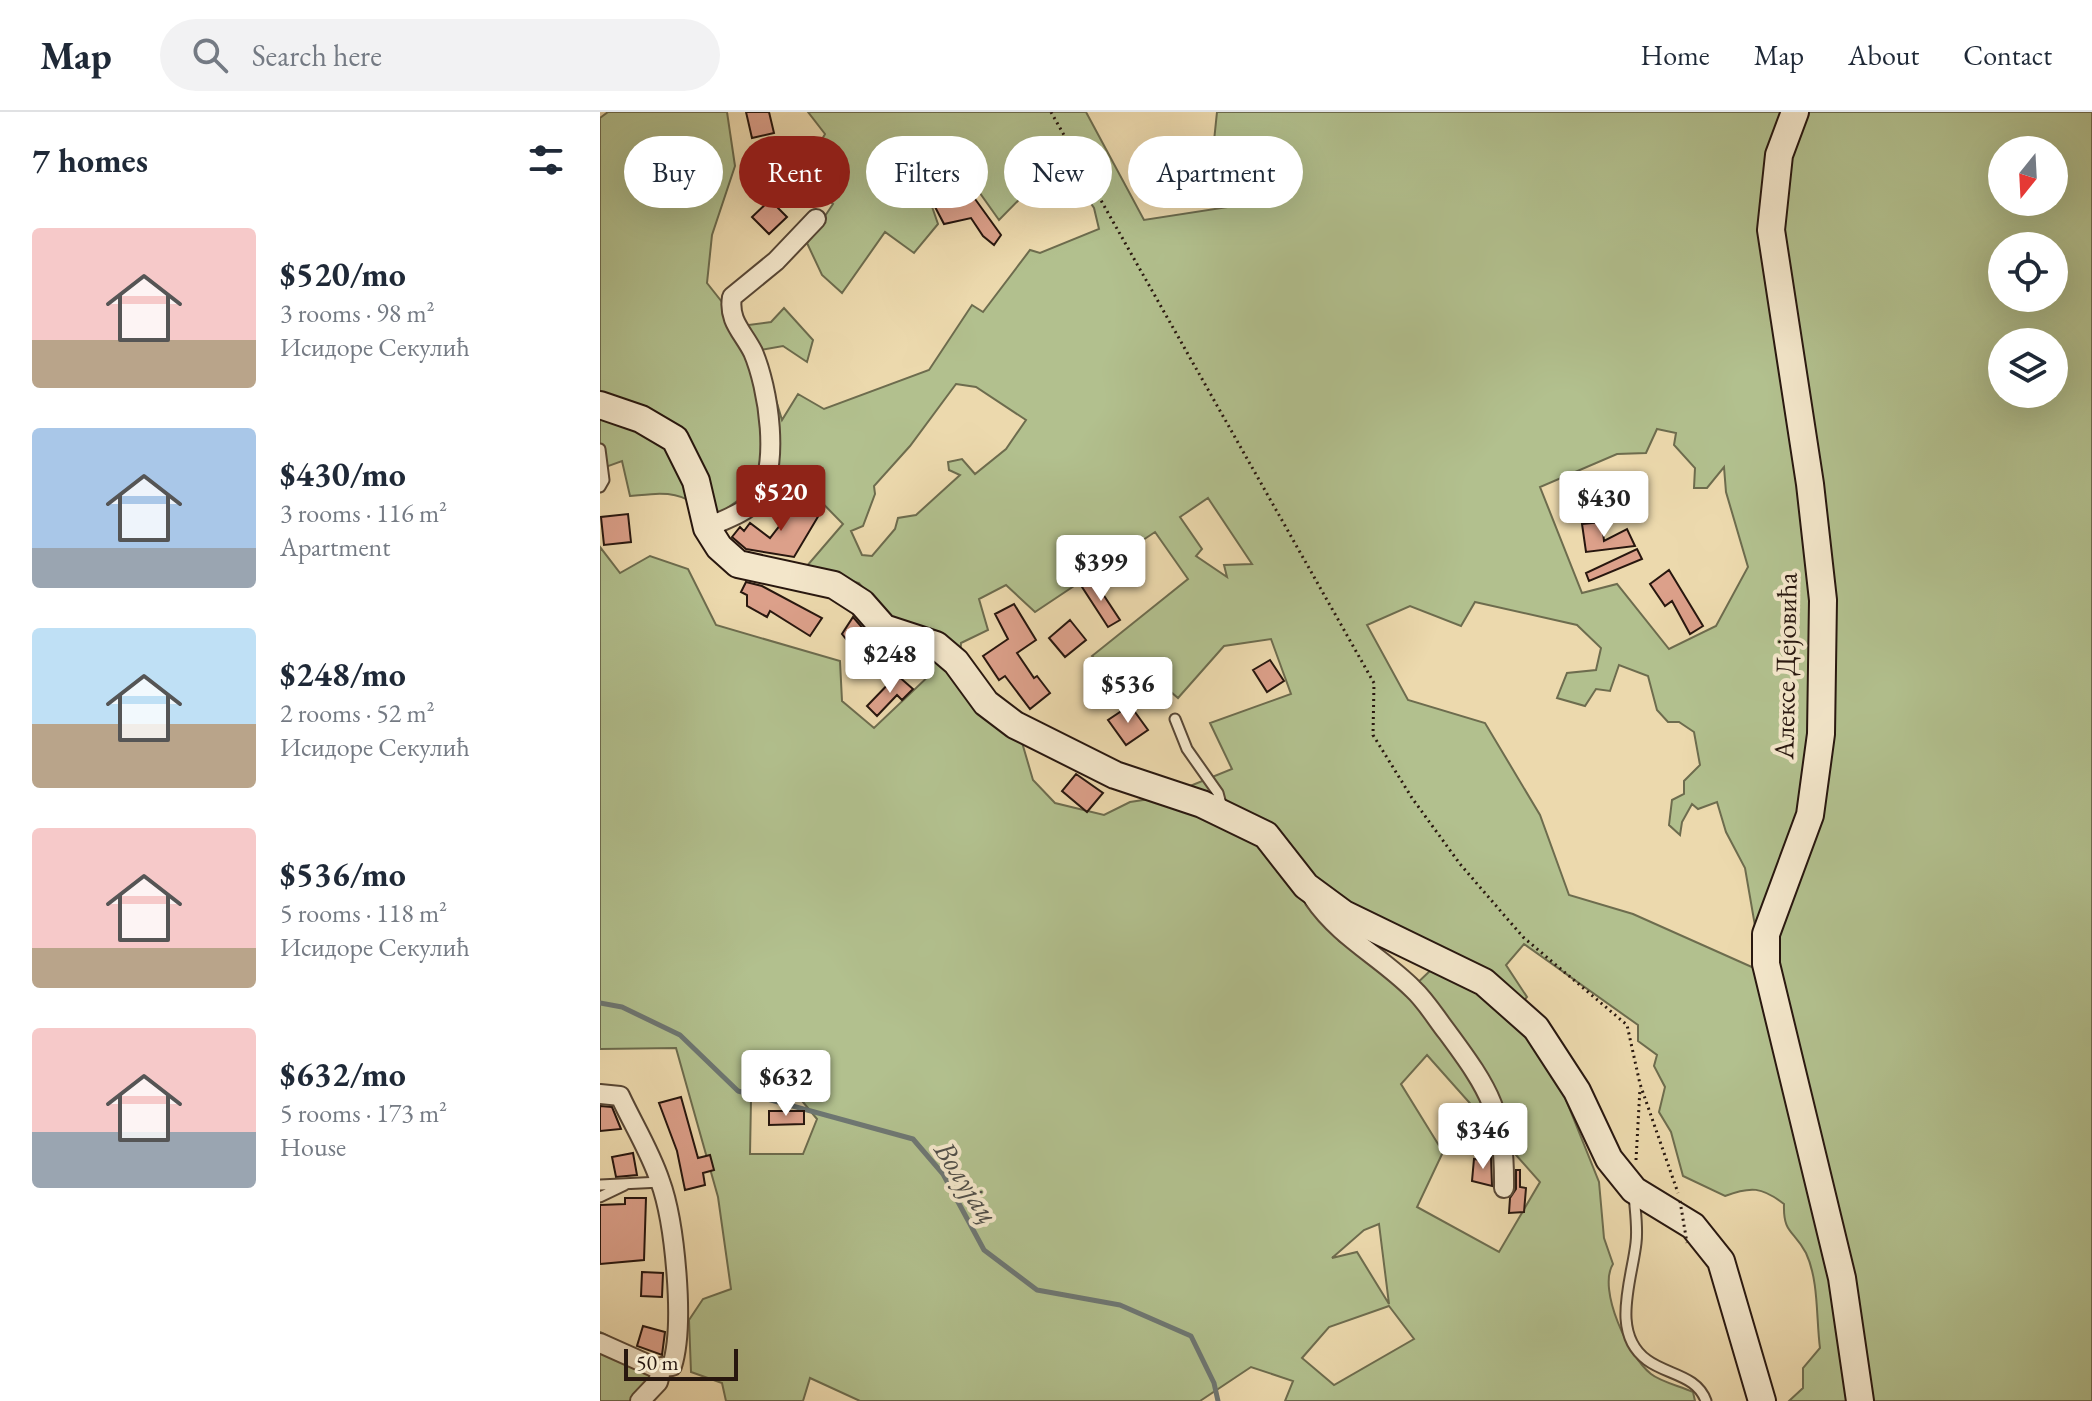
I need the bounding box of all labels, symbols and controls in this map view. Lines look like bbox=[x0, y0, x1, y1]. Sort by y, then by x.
search box bbox=[160, 19, 720, 91]
text: Map bbox=[40, 31, 112, 80]
icon: search bbox=[188, 33, 232, 77]
text: Search here bbox=[252, 36, 382, 75]
text: Home bbox=[1640, 37, 1710, 73]
text: Map bbox=[1754, 37, 1804, 73]
text: About bbox=[1848, 37, 1919, 73]
text: Contact bbox=[1963, 37, 2052, 73]
chip: Buy bbox=[624, 136, 723, 208]
chip: Rent bbox=[739, 136, 850, 208]
chip: Filters bbox=[866, 136, 988, 208]
chip: New bbox=[1004, 136, 1112, 208]
chip: Apartment bbox=[1128, 136, 1303, 208]
north arrow bbox=[1988, 136, 2068, 216]
map controls bbox=[1988, 136, 2068, 408]
text: 7 homes bbox=[32, 138, 148, 182]
icon: filters bbox=[524, 138, 568, 182]
button: locate bbox=[1988, 232, 2068, 312]
text: $520/mo bbox=[280, 252, 406, 296]
icon: home bbox=[96, 260, 192, 356]
text: 3 rooms · 98 m² bbox=[280, 296, 435, 330]
button: layers bbox=[1988, 328, 2068, 408]
text: Исидоре Секулић bbox=[280, 330, 470, 364]
text: $430/mo bbox=[280, 452, 406, 496]
icon: home bbox=[96, 460, 192, 556]
pin: $520 bbox=[734, 465, 828, 533]
pin: $430 bbox=[1557, 471, 1651, 539]
text: $520 bbox=[754, 474, 808, 508]
text: $430 bbox=[1577, 480, 1631, 514]
text: 3 rooms · 116 m² bbox=[280, 496, 447, 530]
text: Apartment bbox=[280, 530, 390, 564]
pin: $399 bbox=[1054, 535, 1148, 603]
text: $399 bbox=[1074, 544, 1128, 578]
street label: Алексе Дејовића bbox=[1765, 571, 1805, 761]
pin: $248 bbox=[843, 627, 937, 695]
text: $248 bbox=[863, 636, 917, 670]
text: $248/mo bbox=[280, 652, 406, 696]
pin: $536 bbox=[1081, 657, 1175, 725]
icon: home bbox=[96, 660, 192, 756]
text: $536 bbox=[1101, 666, 1155, 700]
text: 2 rooms · 52 m² bbox=[280, 696, 435, 730]
text: Исидоре Секулић bbox=[280, 730, 470, 764]
text: $536/mo bbox=[280, 852, 406, 896]
icon: home bbox=[96, 860, 192, 956]
text: 5 rooms · 118 m² bbox=[280, 896, 447, 930]
text: Исидоре Секулић bbox=[280, 930, 470, 964]
pin: $632 bbox=[739, 1050, 833, 1118]
text: $632/mo bbox=[280, 1052, 406, 1096]
text: $632 bbox=[759, 1059, 813, 1093]
icon: home bbox=[96, 1060, 192, 1156]
text: 5 rooms · 173 m² bbox=[280, 1096, 447, 1130]
pin: $346 bbox=[1436, 1103, 1530, 1171]
text: $346 bbox=[1456, 1112, 1510, 1146]
text: House bbox=[280, 1130, 346, 1164]
water label: Волујац bbox=[925, 1132, 1008, 1231]
scale bar bbox=[624, 1345, 738, 1381]
text: 50 m bbox=[636, 1348, 679, 1377]

